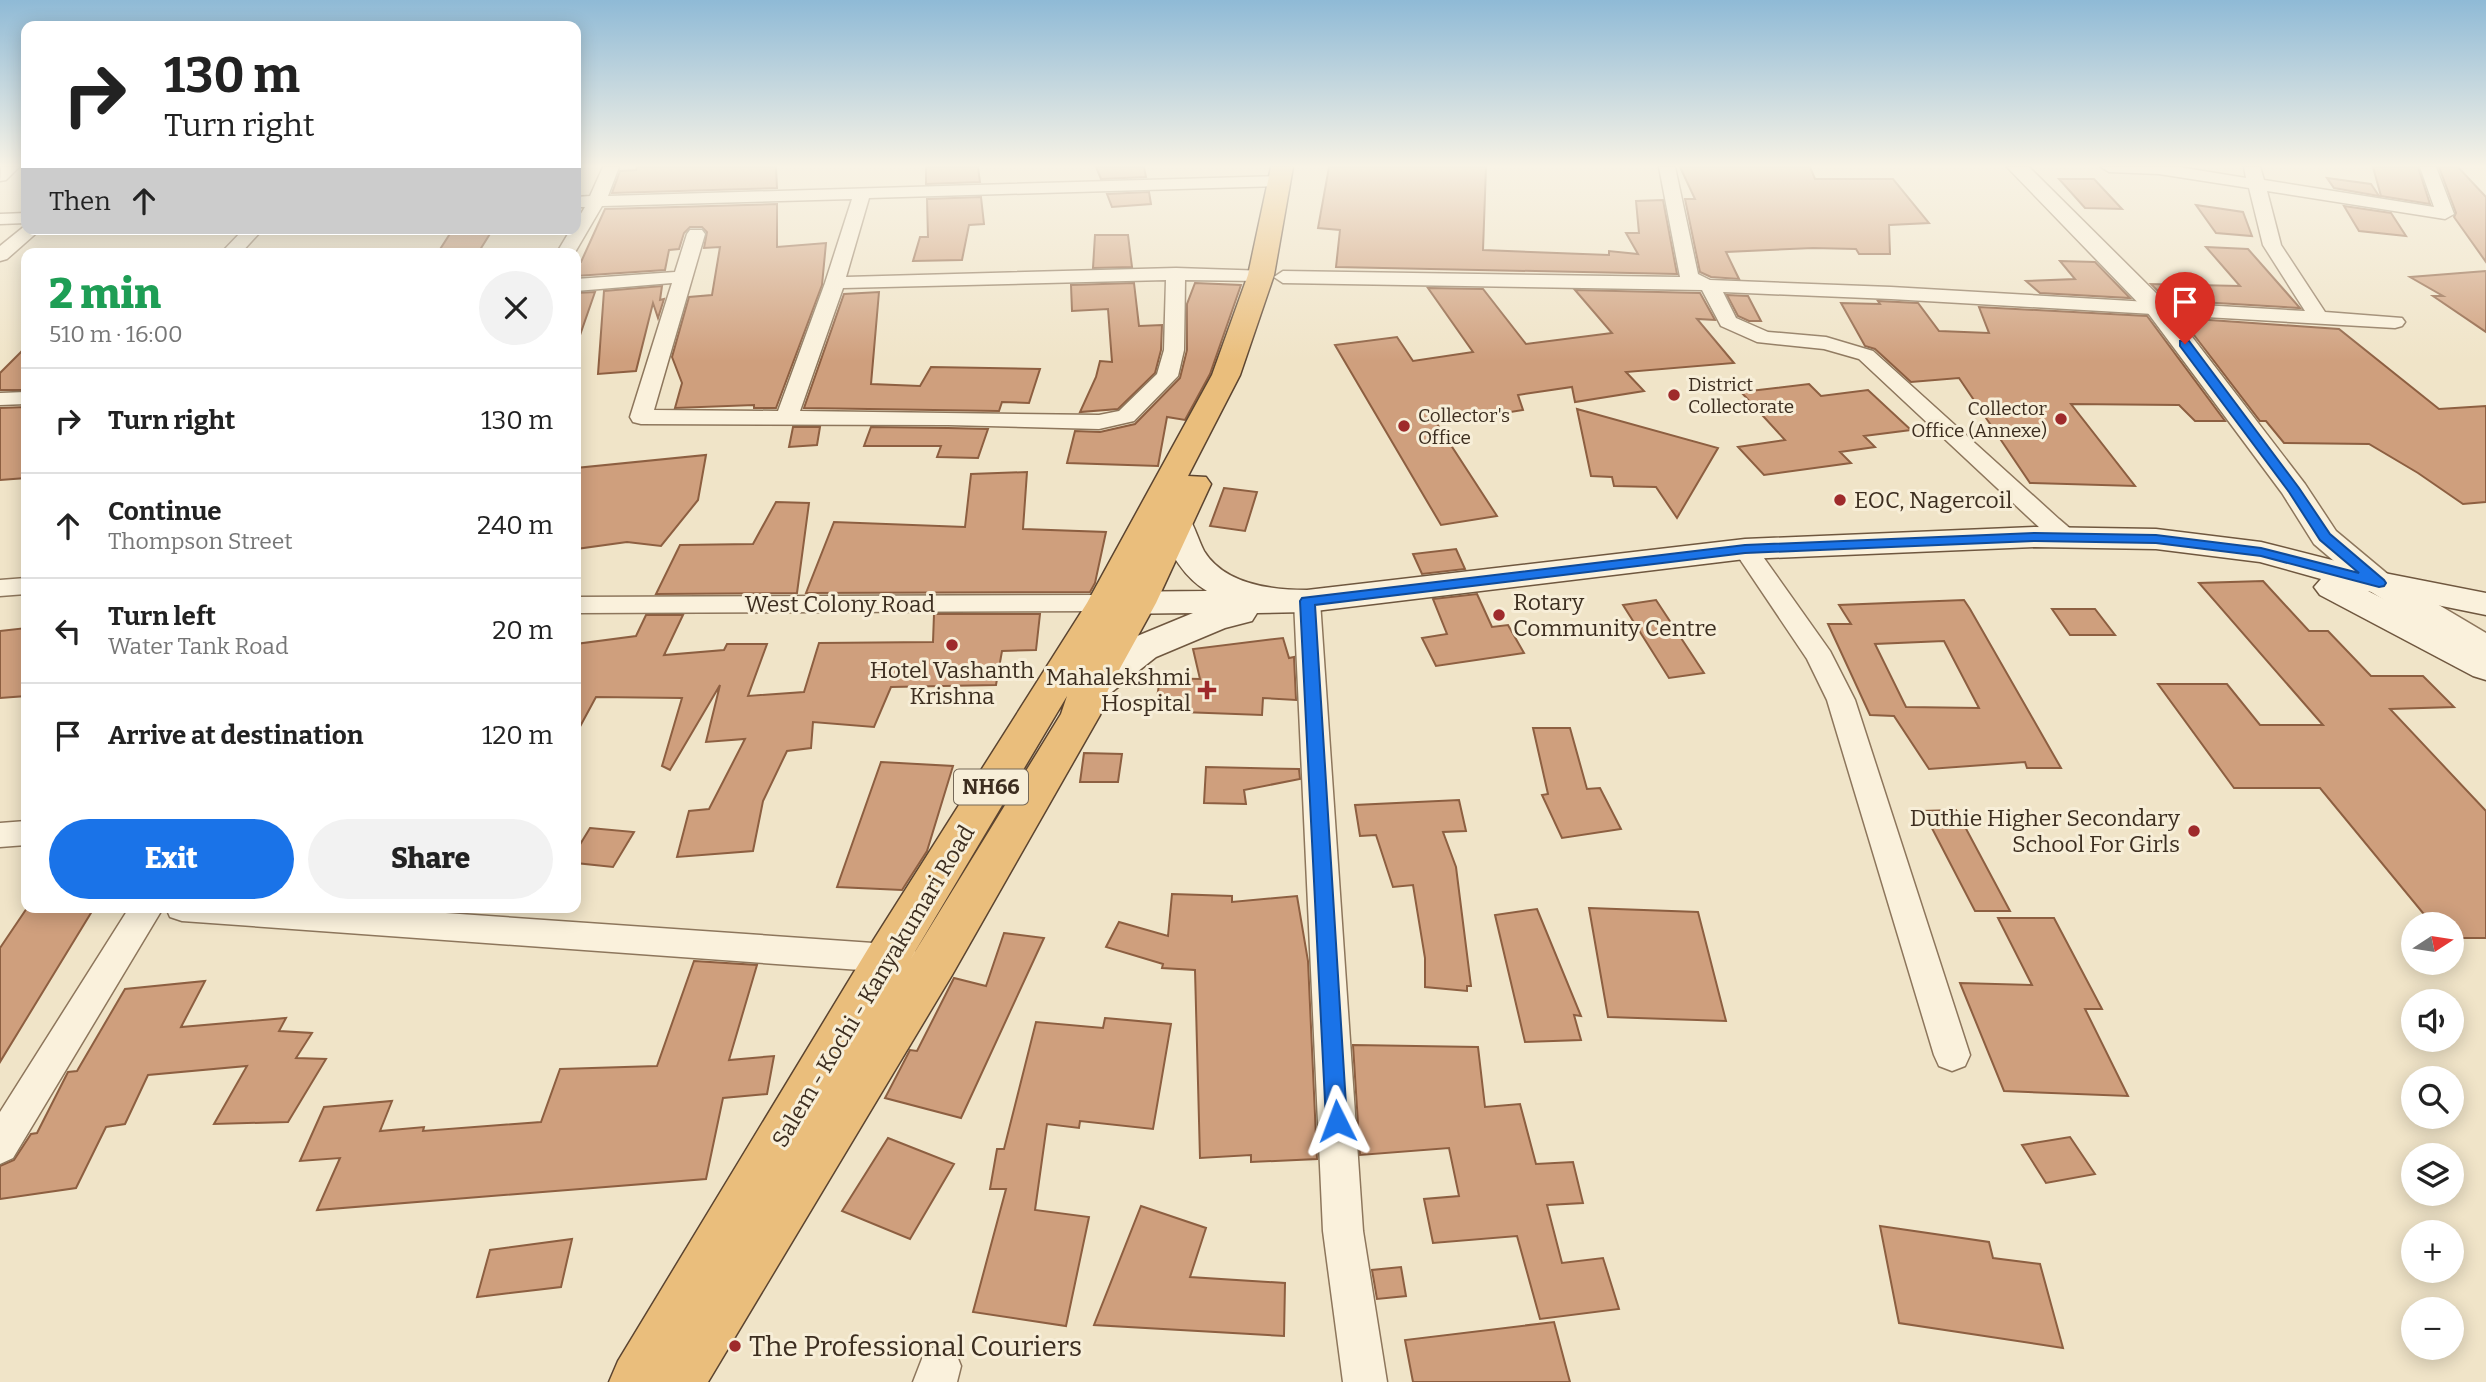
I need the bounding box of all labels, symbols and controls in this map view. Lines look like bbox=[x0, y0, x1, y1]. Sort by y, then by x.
text: 130 m bbox=[164, 46, 300, 105]
icon: right bbox=[49, 49, 140, 140]
text: Turn right bbox=[164, 106, 315, 144]
icon: ahead bbox=[125, 182, 163, 220]
text: Then bbox=[49, 186, 111, 217]
text: 2 min bbox=[49, 269, 161, 319]
button: close bbox=[479, 271, 553, 345]
pin bbox=[2155, 272, 2215, 344]
icon: arrive bbox=[2166, 283, 2204, 321]
text: 510 m · 16:00 bbox=[49, 320, 183, 348]
place label: District Collectorate bbox=[1688, 373, 1794, 418]
marker: District Collectorate bbox=[1666, 387, 1682, 403]
place label: Collector Office (Annexe) bbox=[1911, 397, 2048, 442]
icon: right bbox=[49, 402, 87, 440]
place label: Collector's Office bbox=[1418, 404, 1510, 449]
text: Turn right bbox=[108, 405, 235, 436]
text: 130 m bbox=[481, 405, 553, 436]
marker: Collector Office (Annexe) bbox=[2053, 411, 2069, 427]
marker: Collector's Office bbox=[1396, 418, 1412, 434]
place label: EOC, Nagercoil bbox=[1854, 486, 2013, 514]
marker: EOC, Nagercoil bbox=[1832, 492, 1848, 508]
text: Continue bbox=[108, 496, 222, 527]
icon: ahead bbox=[49, 507, 87, 545]
text: 240 m bbox=[477, 510, 553, 541]
text: Thompson Street bbox=[108, 527, 293, 555]
place label: Rotary Community Centre bbox=[1513, 588, 1717, 642]
street label: West Colony Road bbox=[745, 590, 936, 618]
text: Turn left bbox=[108, 601, 216, 632]
marker: Rotary Community Centre bbox=[1491, 607, 1507, 623]
icon: left bbox=[49, 612, 87, 650]
text: 20 m bbox=[492, 615, 553, 646]
text: Water Tank Road bbox=[108, 632, 289, 660]
marker: Hotel Vashanth Krishna bbox=[944, 637, 960, 653]
place label: Hotel Vashanth Krishna bbox=[870, 656, 1034, 710]
place label: Mahalekshmi Hospital bbox=[1046, 663, 1191, 717]
marker: Mahalekshmi Hospital bbox=[1197, 680, 1217, 700]
icon: arrive bbox=[49, 717, 87, 755]
text: Arrive at destination bbox=[108, 720, 363, 751]
text: 120 m bbox=[482, 720, 553, 751]
road number: NH66 bbox=[954, 770, 1028, 804]
place label: Duthie Higher Secondary School For Girls bbox=[1910, 804, 2181, 858]
button: Exit bbox=[49, 819, 294, 899]
button: Share bbox=[308, 819, 553, 899]
street label: Salem - Kochi - Kanyakumari Road bbox=[766, 820, 981, 1152]
marker: Duthie Higher Secondary School For Girls bbox=[2186, 823, 2202, 839]
north arrow bbox=[2401, 912, 2464, 975]
map controls bbox=[2401, 912, 2464, 1360]
button: sound bbox=[2401, 989, 2464, 1052]
button: search bbox=[2401, 1066, 2464, 1129]
position arrow bbox=[1300, 1084, 1374, 1158]
button: layers bbox=[2401, 1143, 2464, 1206]
button: + bbox=[2401, 1220, 2464, 1283]
button: − bbox=[2401, 1297, 2464, 1360]
place label: The Professional Couriers bbox=[749, 1330, 1082, 1363]
marker: The Professional Couriers bbox=[727, 1338, 743, 1354]

